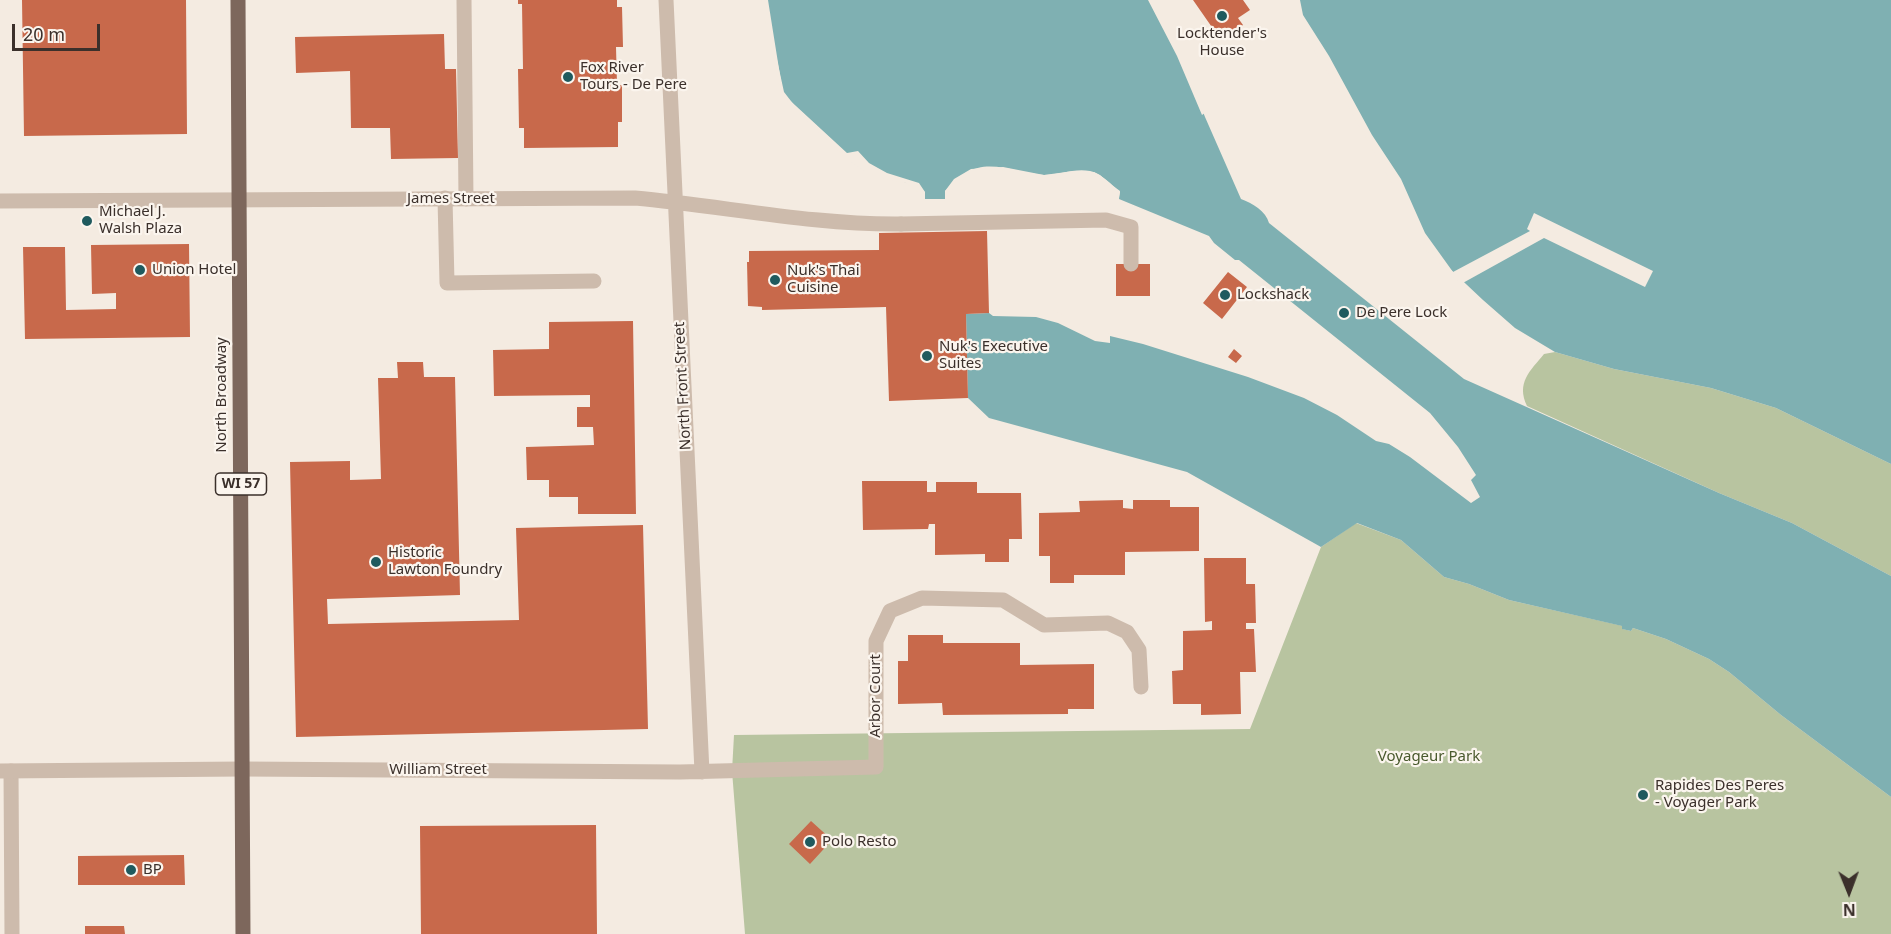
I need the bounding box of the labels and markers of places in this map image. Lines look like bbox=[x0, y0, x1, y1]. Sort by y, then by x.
marker: Locktender's House bbox=[1215, 9, 1229, 23]
place label: Locktender's House bbox=[1177, 25, 1267, 60]
place label: Fox River Tours - De Pere bbox=[580, 59, 687, 94]
marker: Fox River Tours - De Pere bbox=[561, 70, 575, 84]
place label: Michael J. Walsh Plaza bbox=[99, 203, 182, 238]
marker: Michael J. Walsh Plaza bbox=[80, 214, 94, 228]
place label: Union Hotel bbox=[152, 261, 236, 279]
place label: Nuk's Thai Cuisine bbox=[787, 262, 860, 297]
marker: Union Hotel bbox=[133, 263, 147, 277]
marker: Nuk's Thai Cuisine bbox=[768, 273, 782, 287]
place label: Lockshack bbox=[1237, 286, 1309, 304]
marker: Lockshack bbox=[1218, 288, 1232, 302]
place label: De Pere Lock bbox=[1356, 304, 1447, 322]
marker: De Pere Lock bbox=[1337, 306, 1351, 320]
place label: Nuk's Executive Suites bbox=[939, 338, 1048, 373]
marker: Nuk's Executive Suites bbox=[920, 349, 934, 363]
place label: Historic Lawton Foundry bbox=[388, 544, 502, 579]
marker: Historic Lawton Foundry bbox=[369, 555, 383, 569]
place label: Rapides Des Peres - Voyager Park bbox=[1655, 777, 1784, 812]
marker: Rapides Des Peres - Voyager Park bbox=[1636, 788, 1650, 802]
place label: Polo Resto bbox=[822, 833, 896, 851]
marker: Polo Resto bbox=[803, 835, 817, 849]
place label: BP bbox=[143, 861, 162, 879]
marker: BP bbox=[124, 863, 138, 877]

